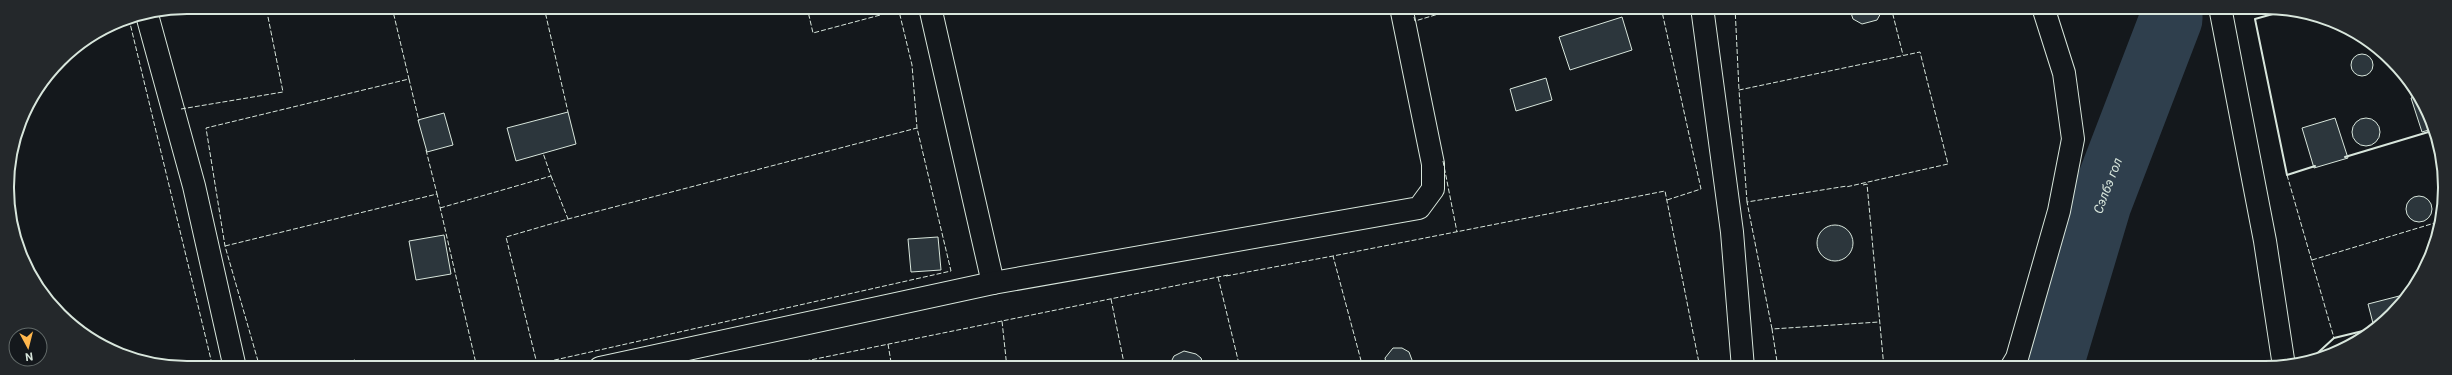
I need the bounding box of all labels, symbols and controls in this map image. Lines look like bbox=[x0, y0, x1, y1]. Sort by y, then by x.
water label: Сэлбэ гол bbox=[2090, 155, 2125, 215]
north arrow bbox=[8, 327, 48, 367]
text: N bbox=[24, 350, 34, 363]

